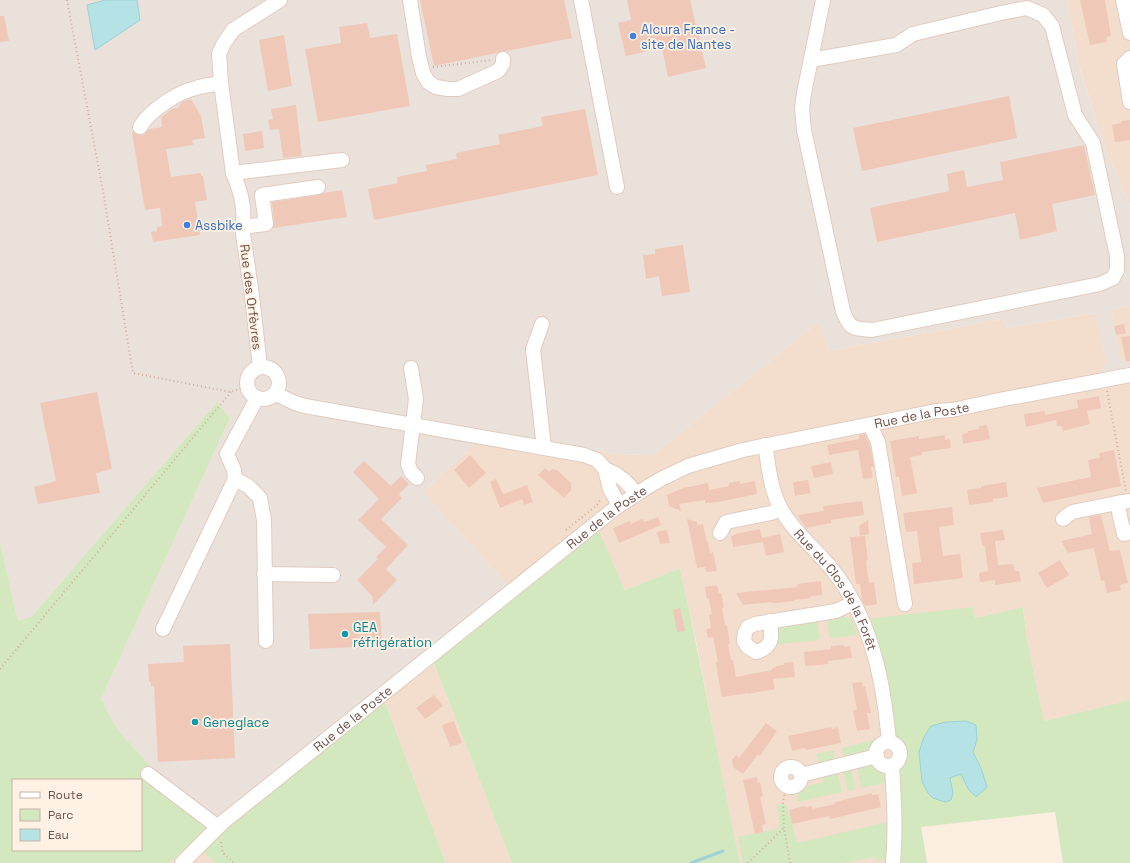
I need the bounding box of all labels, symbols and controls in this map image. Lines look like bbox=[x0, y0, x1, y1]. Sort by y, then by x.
place label: Alcura France - site de Nantes bbox=[641, 21, 735, 53]
marker: Alcura France - site de Nantes bbox=[628, 31, 638, 41]
place label: Assbike bbox=[195, 217, 243, 234]
marker: Assbike bbox=[182, 220, 192, 230]
street label: Rue des Orfèvres bbox=[236, 243, 266, 351]
street label: Rue de la Poste bbox=[873, 398, 971, 432]
street label: Rue de la Poste bbox=[563, 481, 650, 553]
street label: Rue du Clos de la Forêt bbox=[790, 525, 881, 653]
place label: GEA réfrigération bbox=[353, 619, 432, 651]
marker: GEA réfrigération bbox=[340, 629, 350, 639]
street label: Rue de la Poste bbox=[310, 681, 396, 755]
place label: Geneglace bbox=[203, 714, 269, 731]
marker: Geneglace bbox=[190, 717, 200, 727]
legend bbox=[12, 779, 142, 851]
text: Route bbox=[48, 787, 83, 803]
text: Parc bbox=[48, 807, 73, 823]
text: Eau bbox=[48, 827, 69, 843]

